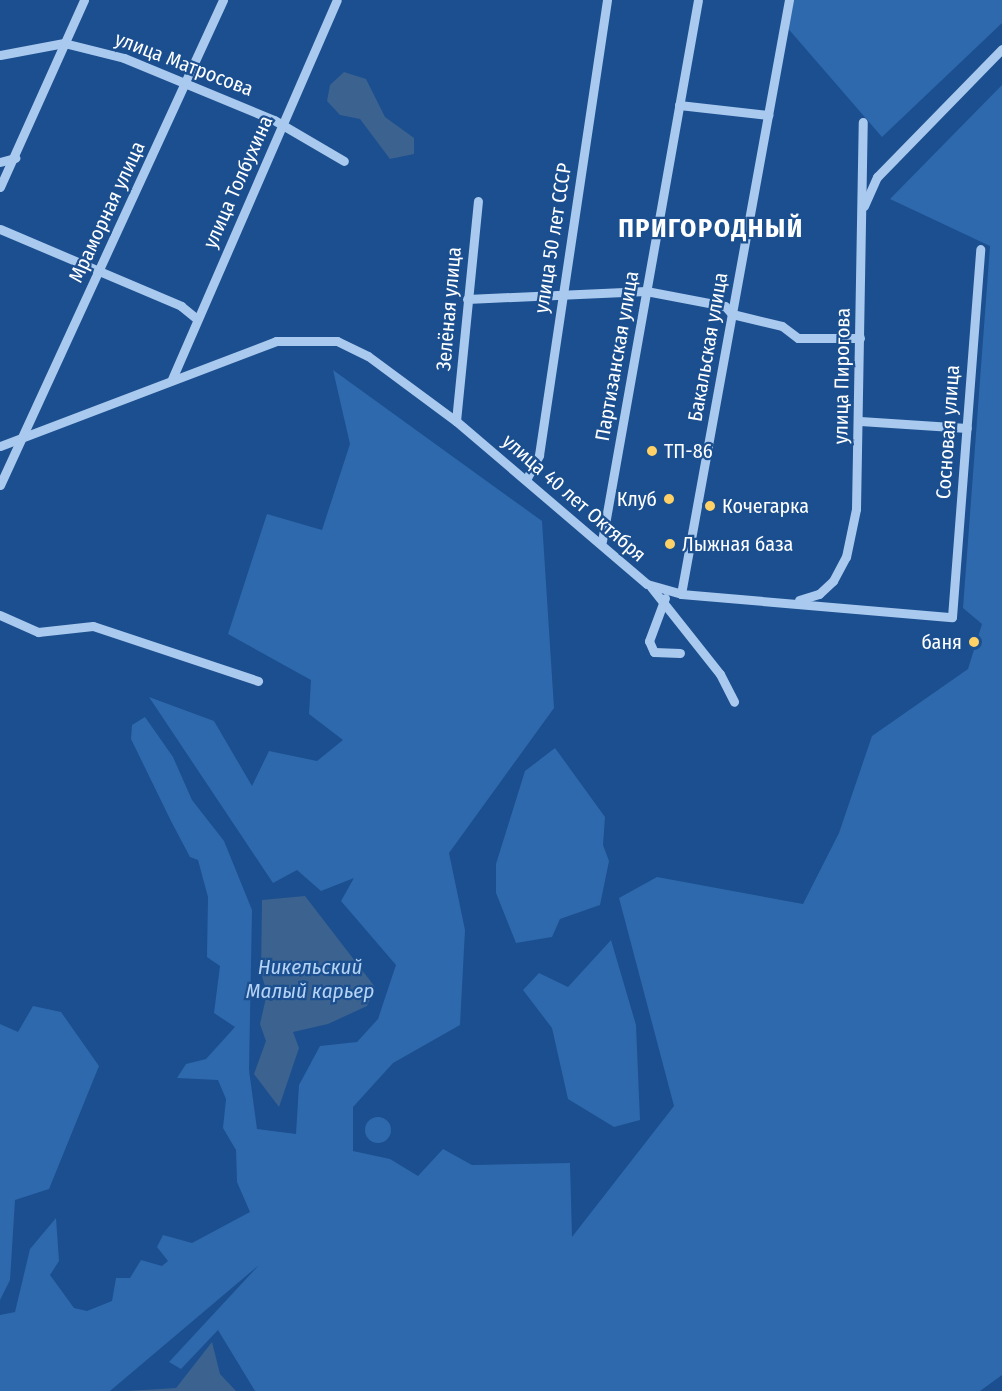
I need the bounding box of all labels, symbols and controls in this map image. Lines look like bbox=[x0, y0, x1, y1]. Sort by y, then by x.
street label: улица Матросова bbox=[112, 27, 256, 101]
street label: улица Толбухина bbox=[198, 112, 278, 252]
street label: Мраморная улица bbox=[64, 138, 150, 286]
street label: улица 50 лет СССР bbox=[529, 161, 577, 315]
district label: ПРИГОРОДНЫЙ bbox=[618, 213, 804, 245]
street label: Зелёная улица bbox=[432, 246, 466, 372]
street label: Партизанская улица bbox=[590, 269, 644, 443]
street label: Бакальская улица bbox=[683, 271, 733, 423]
street label: улица Пирогова bbox=[829, 308, 855, 444]
street label: Сосновая улица bbox=[931, 364, 965, 500]
street label: улица 40 лет Октября bbox=[497, 429, 651, 567]
place label: ТП-86 bbox=[664, 439, 713, 463]
marker: ТП-86 bbox=[645, 444, 659, 458]
place label: Клуб bbox=[617, 487, 657, 511]
marker: Клуб bbox=[662, 492, 676, 506]
place label: Кочегарка bbox=[722, 494, 809, 518]
marker: Кочегарка bbox=[703, 499, 717, 513]
place label: Лыжная база bbox=[682, 532, 793, 556]
marker: Лыжная база bbox=[663, 537, 677, 551]
place label: баня bbox=[921, 630, 962, 654]
marker: баня bbox=[967, 635, 981, 649]
water label: Никельский Малый карьер bbox=[246, 954, 374, 1004]

